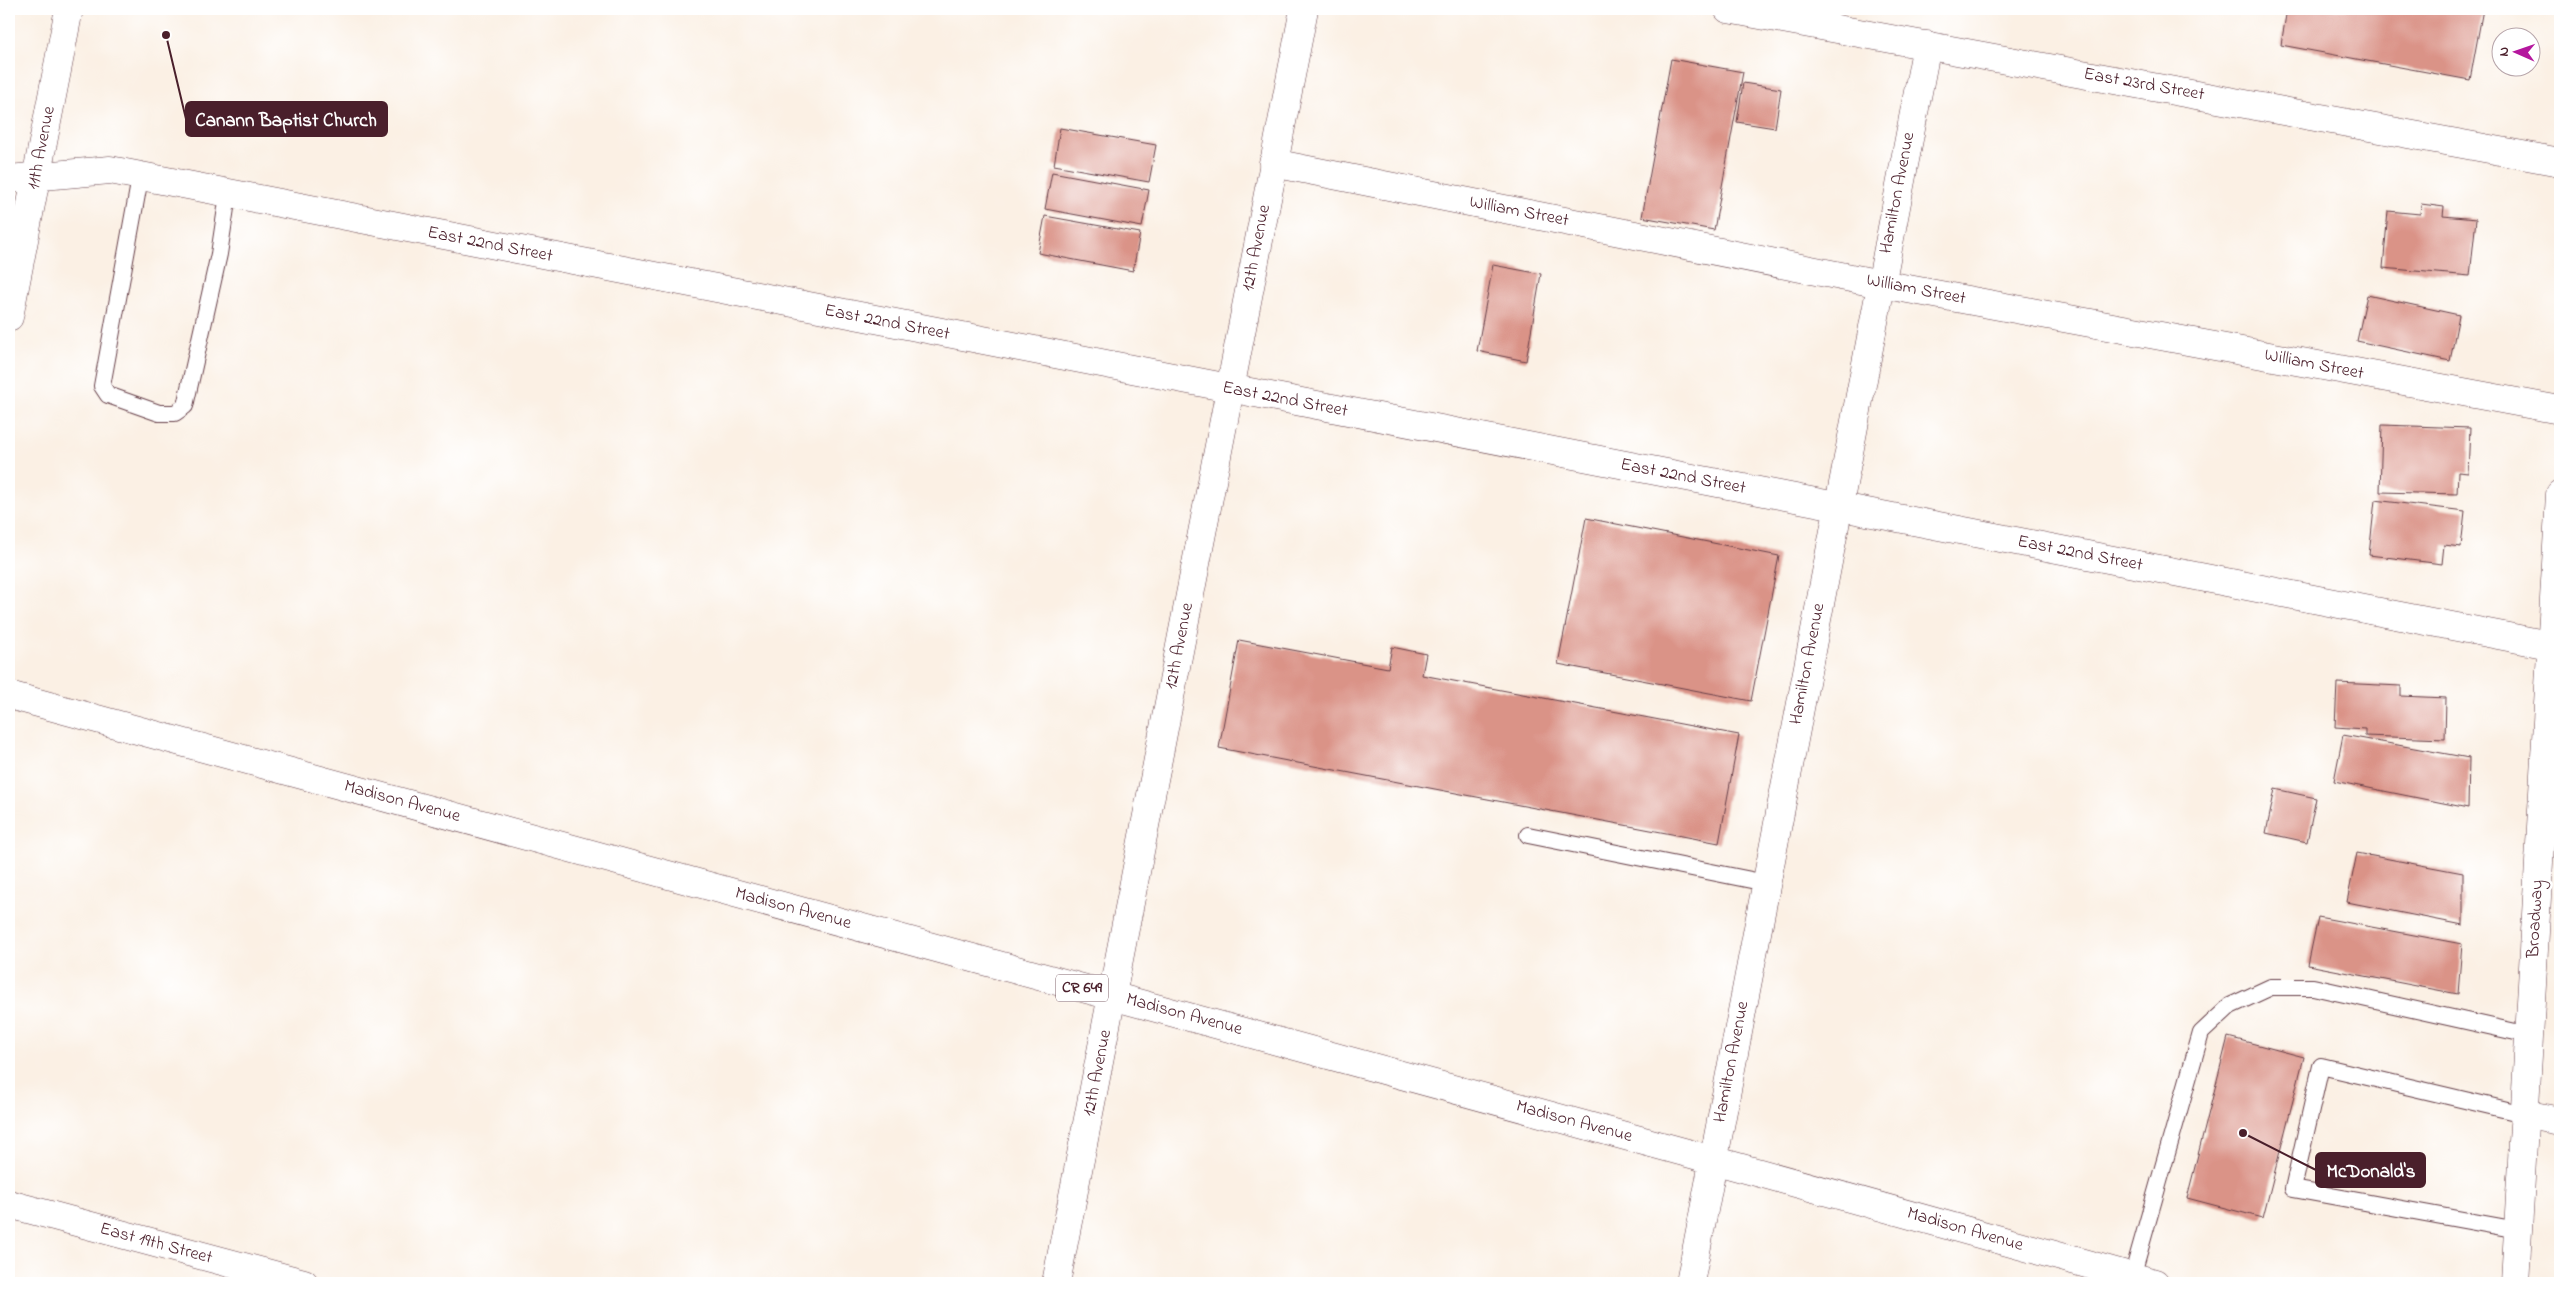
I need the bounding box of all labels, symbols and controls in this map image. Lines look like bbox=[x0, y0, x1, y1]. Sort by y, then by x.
north arrow bbox=[2492, 28, 2542, 78]
text: N bbox=[2494, 47, 2515, 57]
street label: East 23rd Street bbox=[2082, 62, 2206, 108]
callout: Canann Baptist Church bbox=[186, 102, 387, 136]
street label: 11th Avenue bbox=[21, 103, 63, 192]
text: Canann Baptist Church bbox=[195, 108, 377, 135]
street label: Hamilton Avenue bbox=[1874, 129, 1923, 256]
street label: William Street bbox=[1467, 190, 1571, 234]
street label: 12th Avenue bbox=[1236, 202, 1278, 293]
street label: East 22nd Street bbox=[425, 220, 555, 270]
street label: William Street bbox=[1864, 268, 1968, 312]
street label: East 22nd Street bbox=[822, 298, 952, 348]
street label: William Street bbox=[2262, 343, 2366, 387]
street label: East 22nd Street bbox=[1220, 375, 1350, 425]
street label: East 22nd Street bbox=[1618, 452, 1748, 502]
street label: East 22nd Street bbox=[2015, 529, 2145, 579]
street label: 12th Avenue bbox=[1159, 600, 1201, 691]
street label: Hamilton Avenue bbox=[1784, 600, 1833, 727]
street label: Madison Avenue bbox=[341, 774, 464, 830]
street label: Broadway bbox=[2521, 879, 2551, 960]
street label: Madison Avenue bbox=[732, 881, 855, 937]
road number: CR 649 bbox=[1056, 974, 1108, 1001]
street label: Madison Avenue bbox=[1123, 987, 1246, 1043]
street label: Hamilton Avenue bbox=[1708, 998, 1757, 1125]
street label: 12th Avenue bbox=[1077, 1027, 1119, 1118]
street label: Madison Avenue bbox=[1513, 1094, 1636, 1150]
callout: McDonald's bbox=[2316, 1153, 2425, 1187]
text: McDonald's bbox=[2327, 1159, 2416, 1186]
street label: Madison Avenue bbox=[1904, 1201, 2027, 1259]
street label: East 19th Street bbox=[97, 1216, 215, 1272]

